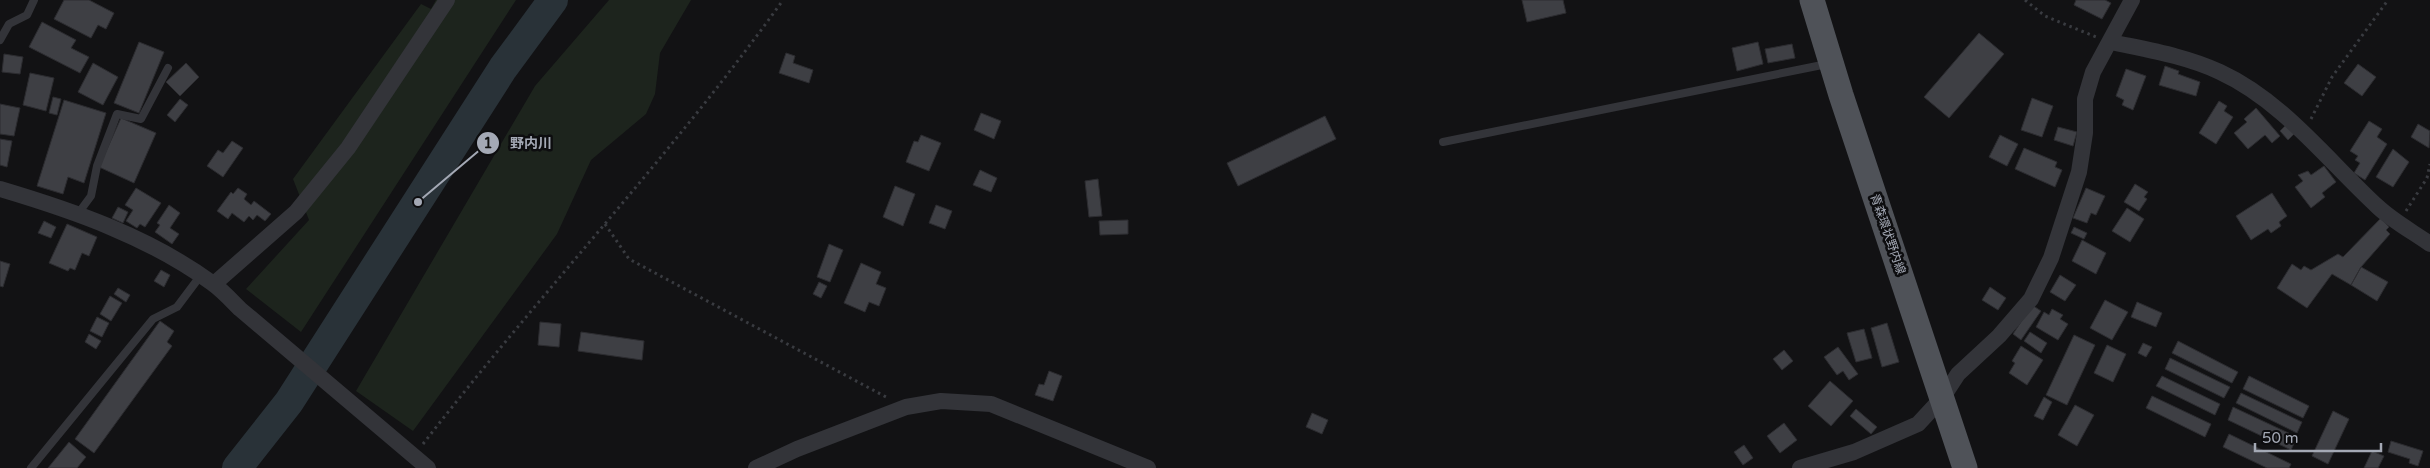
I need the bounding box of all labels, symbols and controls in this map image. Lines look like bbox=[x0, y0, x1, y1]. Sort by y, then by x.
callout: 野内川 bbox=[475, 128, 562, 157]
text: 1 bbox=[483, 134, 493, 152]
text: 野内川 bbox=[510, 135, 552, 152]
street label: 青森環状野内線 bbox=[1868, 192, 1908, 276]
scale bar bbox=[2255, 420, 2381, 452]
text: 50 m bbox=[2262, 429, 2299, 447]

